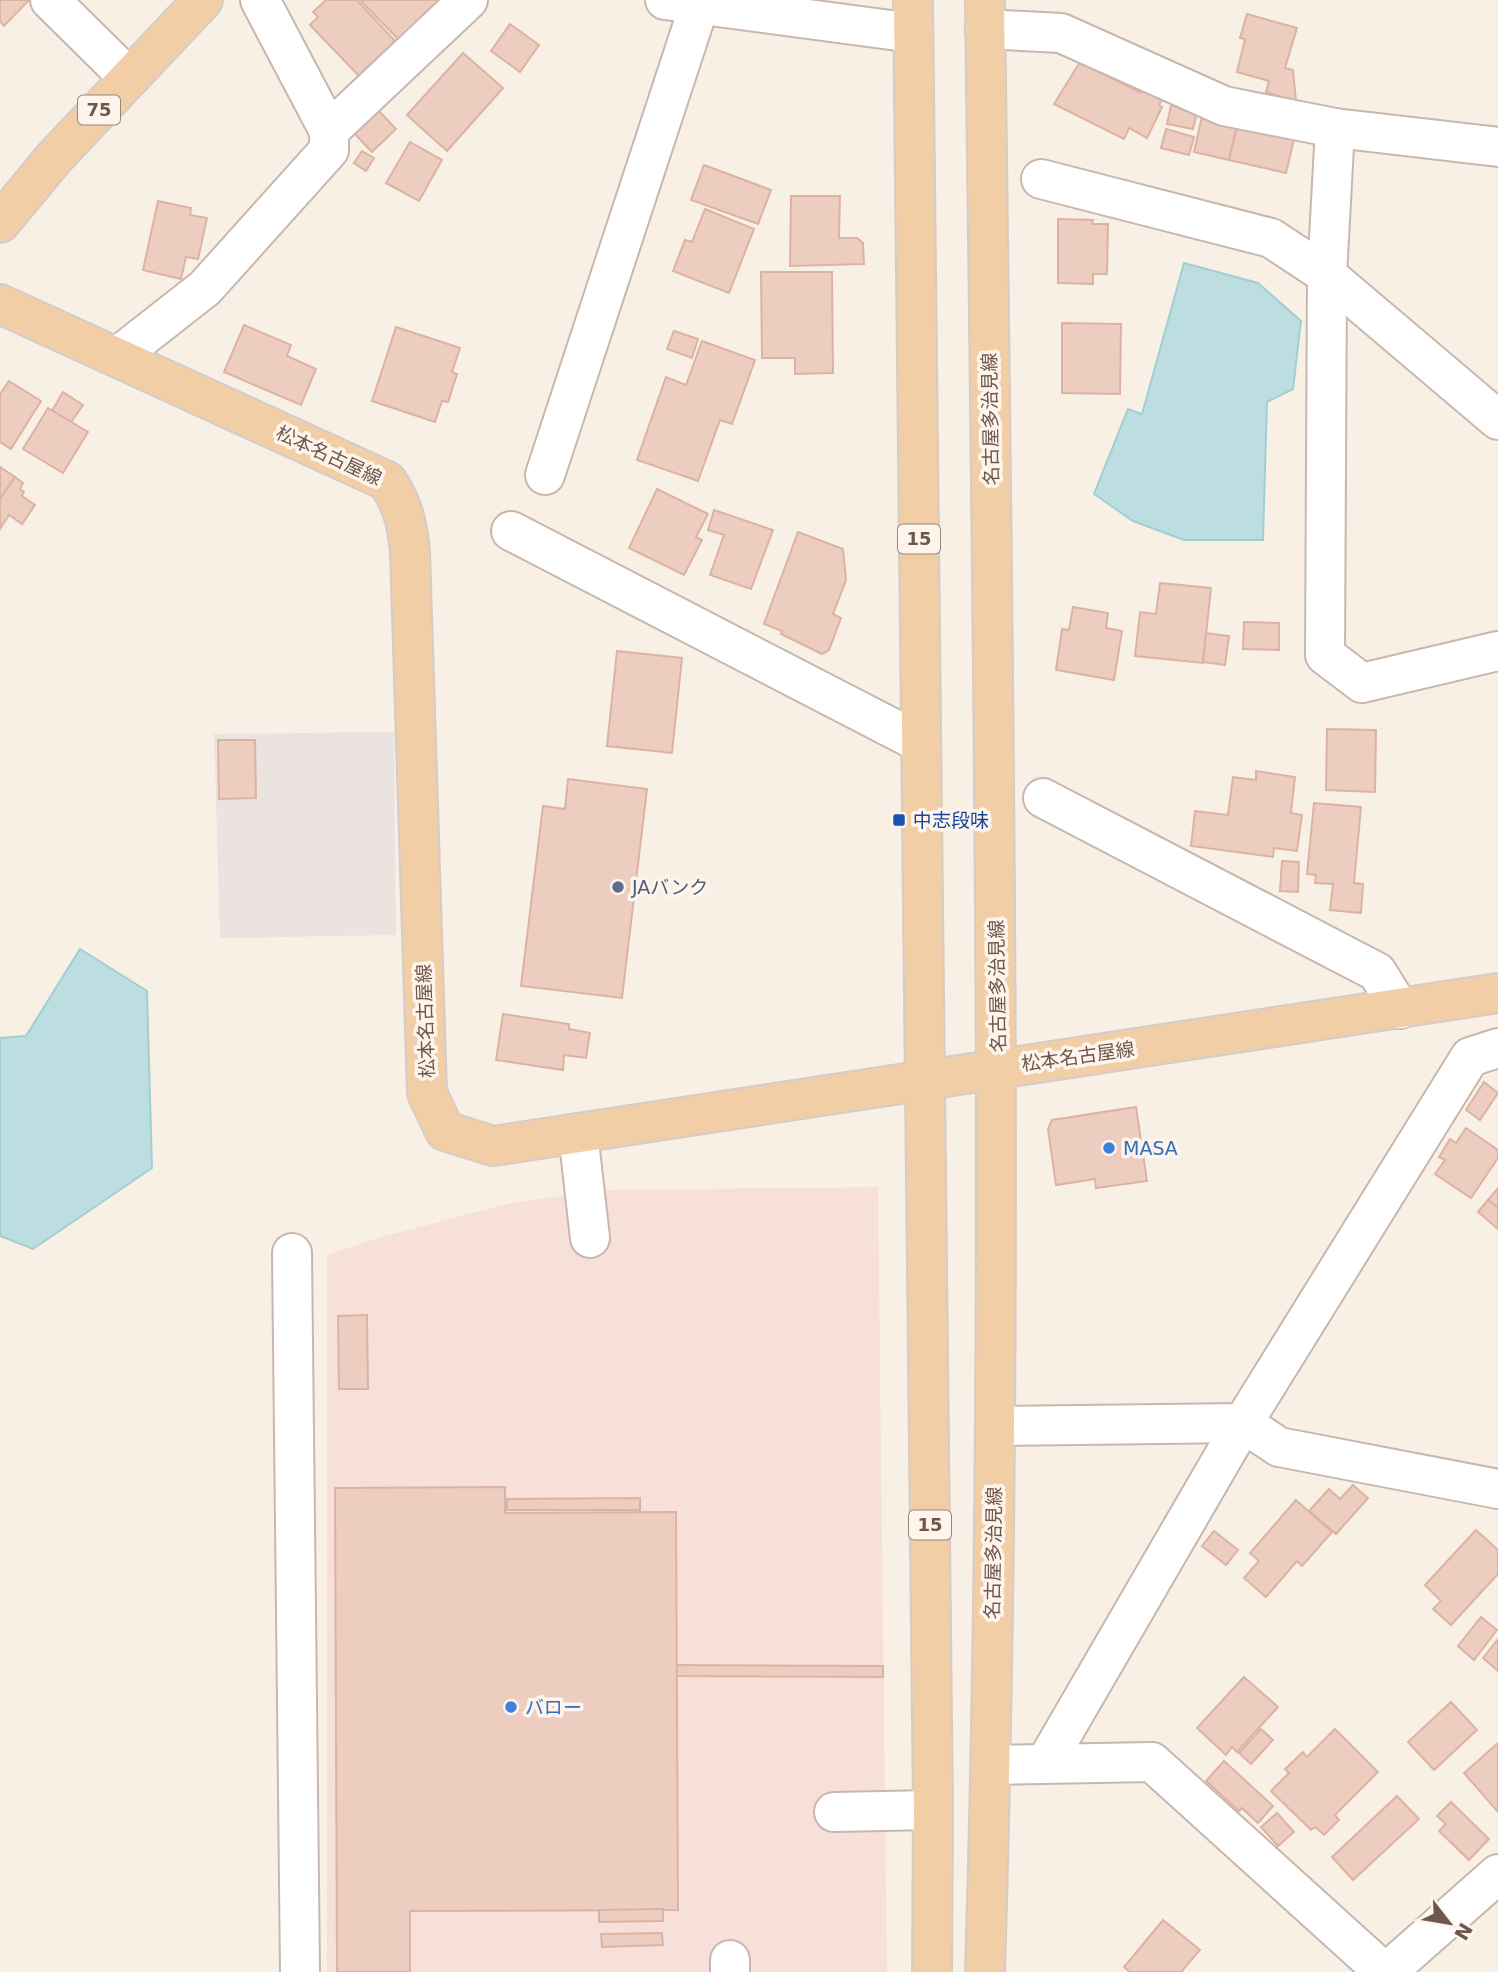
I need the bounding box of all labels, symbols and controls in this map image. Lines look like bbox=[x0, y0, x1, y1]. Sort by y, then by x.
road number: 75 bbox=[78, 96, 120, 124]
street label: 名古屋多治見線 bbox=[978, 352, 1002, 486]
street label: 松本名古屋線 bbox=[273, 421, 385, 489]
road number: 15 bbox=[898, 524, 940, 554]
place label: 中志段味 bbox=[913, 809, 989, 831]
marker: 中志段味 bbox=[891, 812, 907, 828]
place label: JAバンク bbox=[631, 876, 708, 898]
marker: JAバンク bbox=[610, 879, 626, 895]
street label: 名古屋多治見線 bbox=[985, 919, 1009, 1053]
street label: 松本名古屋線 bbox=[412, 964, 438, 1078]
street label: 松本名古屋線 bbox=[1020, 1037, 1136, 1075]
place label: MASA bbox=[1123, 1137, 1178, 1159]
marker: MASA bbox=[1101, 1140, 1117, 1156]
street label: 名古屋多治見線 bbox=[981, 1486, 1005, 1620]
road number: 15 bbox=[909, 1510, 951, 1540]
place label: バロー bbox=[525, 1696, 582, 1718]
marker: バロー bbox=[503, 1699, 519, 1715]
north arrow bbox=[1414, 1888, 1484, 1958]
text: N bbox=[1450, 1919, 1477, 1944]

